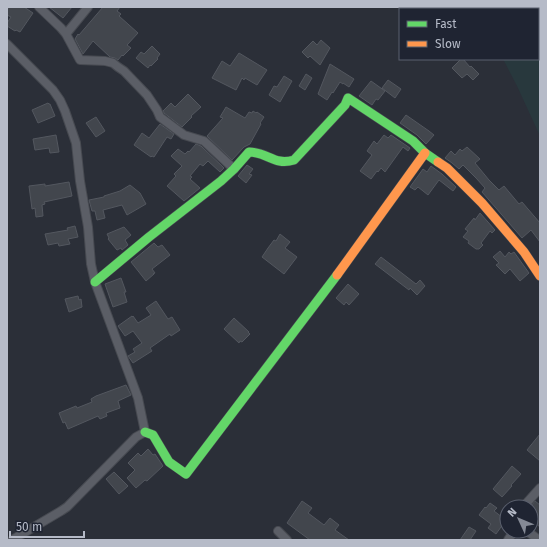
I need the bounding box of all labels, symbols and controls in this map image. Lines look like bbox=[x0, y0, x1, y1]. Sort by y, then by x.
legend bbox=[399, 8, 539, 60]
text: Fast bbox=[435, 17, 457, 31]
text: Slow bbox=[435, 37, 461, 51]
north arrow bbox=[499, 499, 539, 539]
text: N bbox=[505, 505, 519, 520]
scale bar bbox=[10, 513, 84, 539]
text: 50 m bbox=[16, 520, 42, 534]

